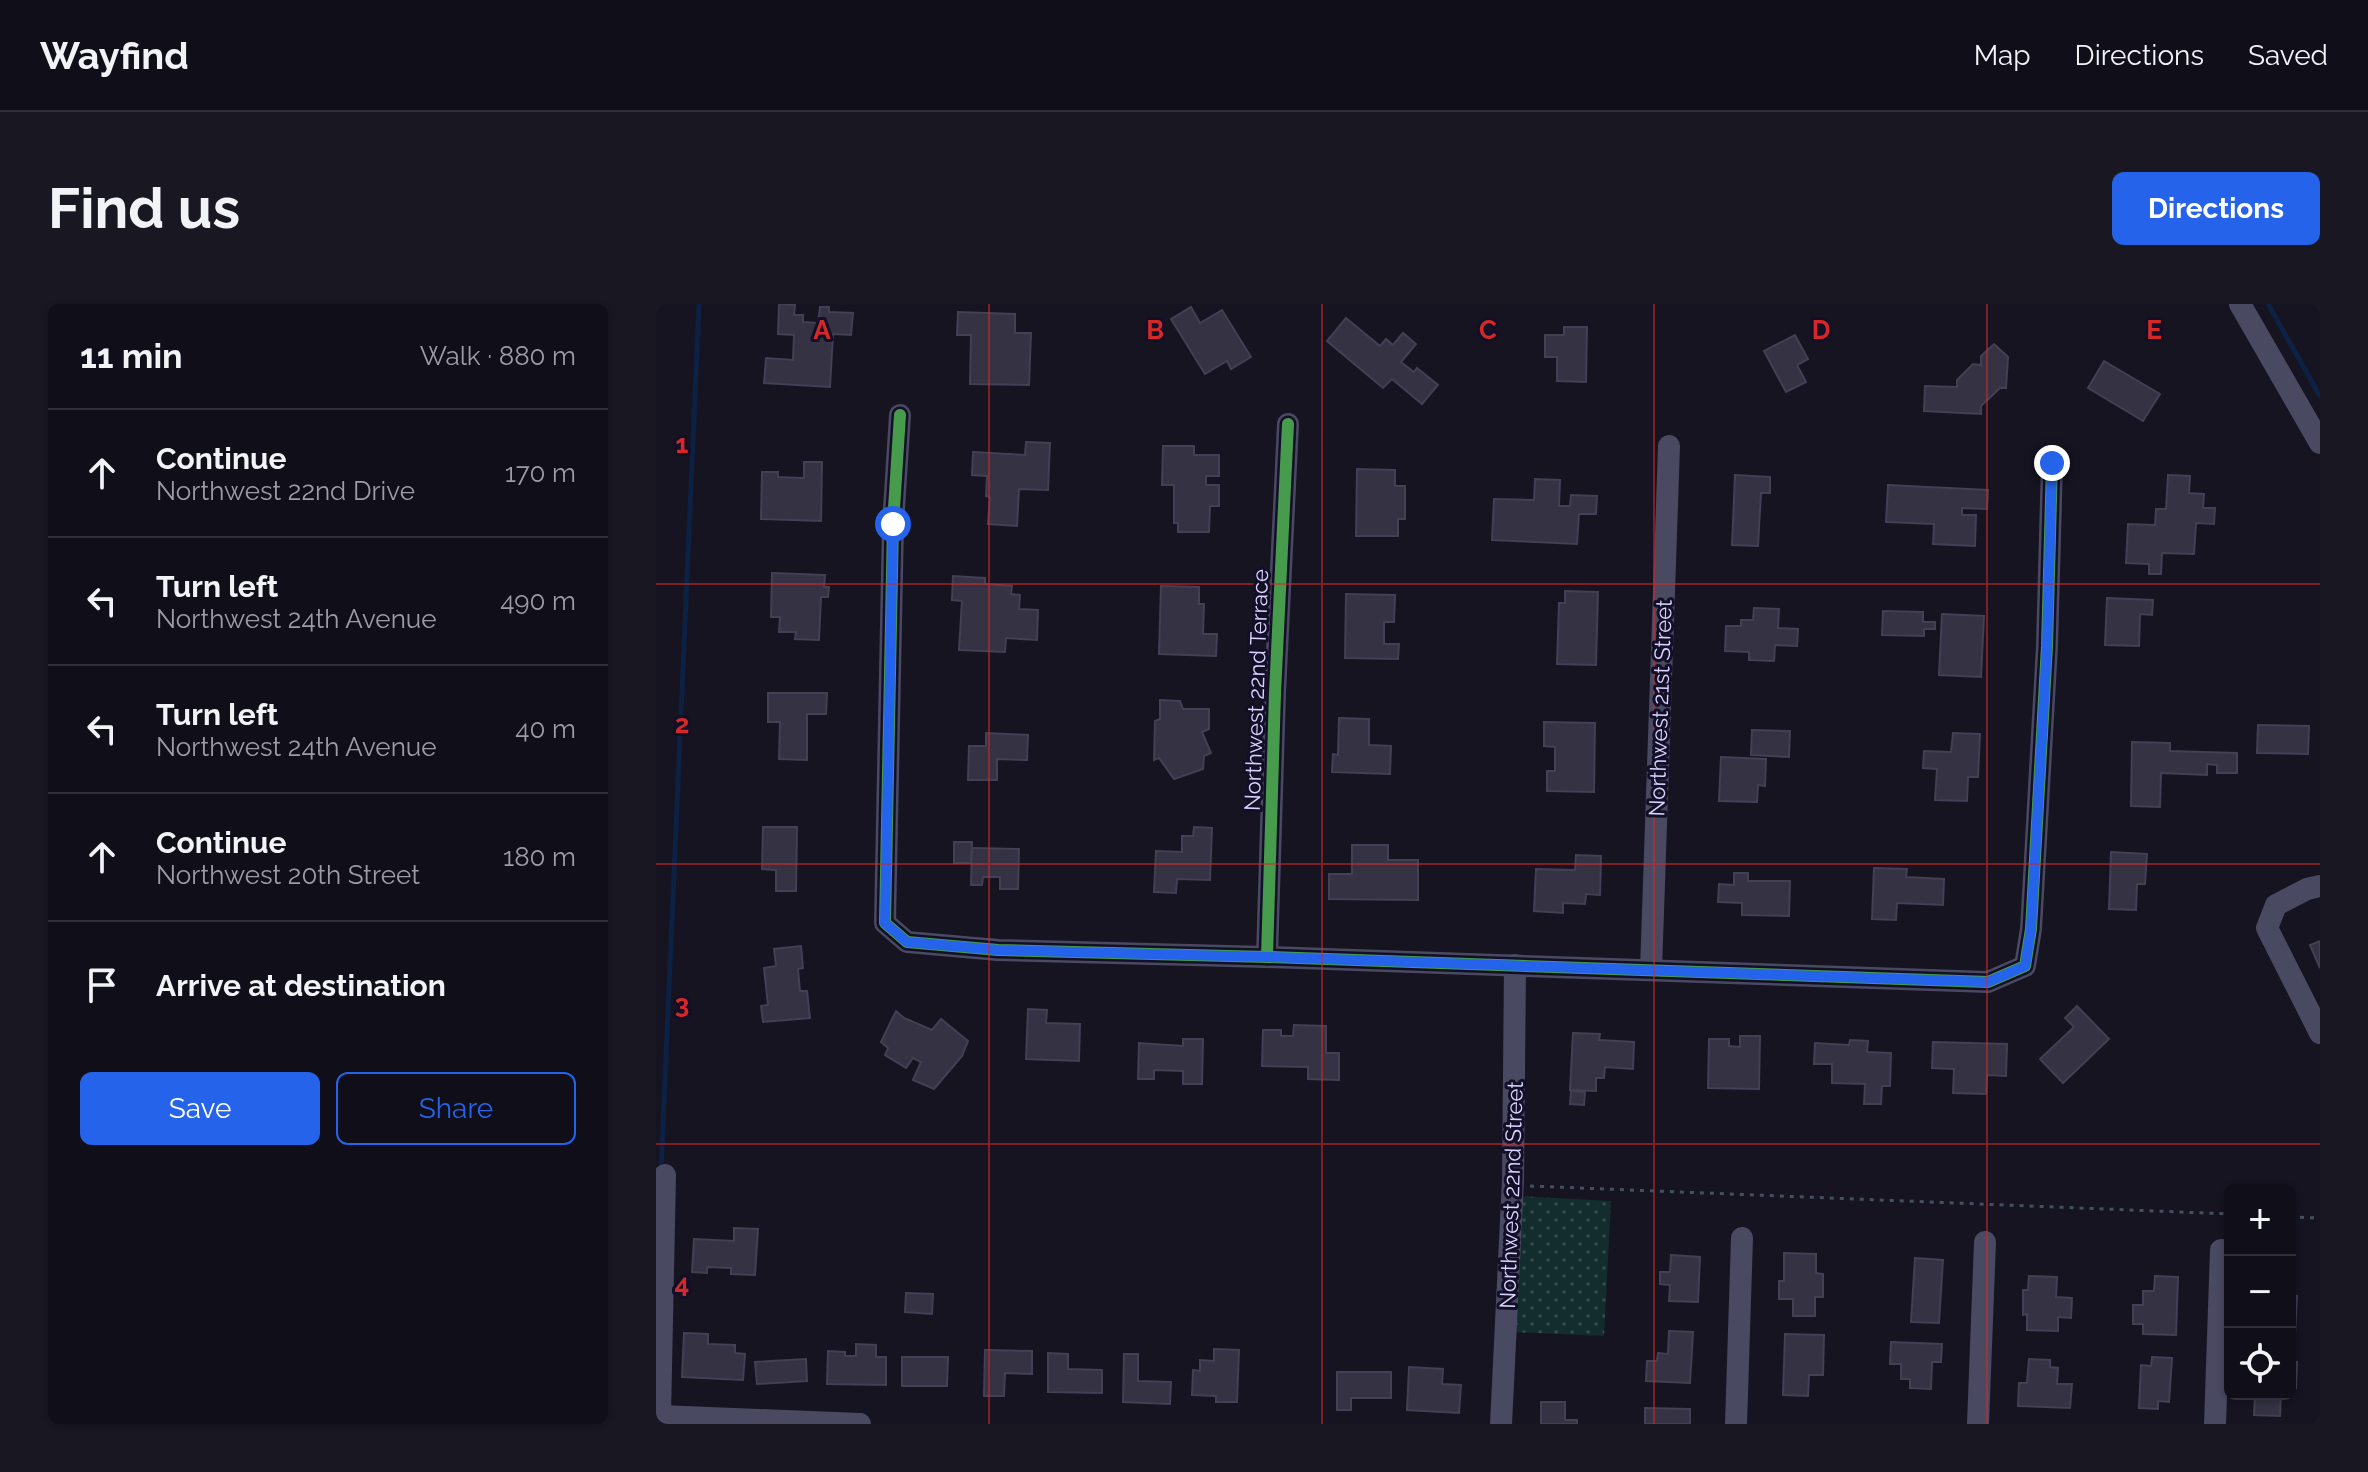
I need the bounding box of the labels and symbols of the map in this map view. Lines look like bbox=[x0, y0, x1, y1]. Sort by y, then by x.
text: A bbox=[813, 315, 831, 345]
text: B bbox=[1146, 315, 1164, 345]
text: C bbox=[1479, 315, 1497, 345]
text: D bbox=[1812, 315, 1830, 345]
text: E bbox=[2146, 315, 2162, 345]
text: 1 bbox=[676, 429, 689, 459]
route end bbox=[2034, 445, 2070, 481]
route start bbox=[875, 506, 911, 542]
street label: Northwest 22nd Terrace bbox=[1239, 568, 1273, 811]
street label: Northwest 21st Street bbox=[1643, 598, 1677, 817]
text: 2 bbox=[675, 709, 689, 739]
text: 3 bbox=[675, 989, 689, 1019]
street label: Northwest 22nd Street bbox=[1494, 1080, 1528, 1309]
text: 4 bbox=[675, 1269, 689, 1299]

